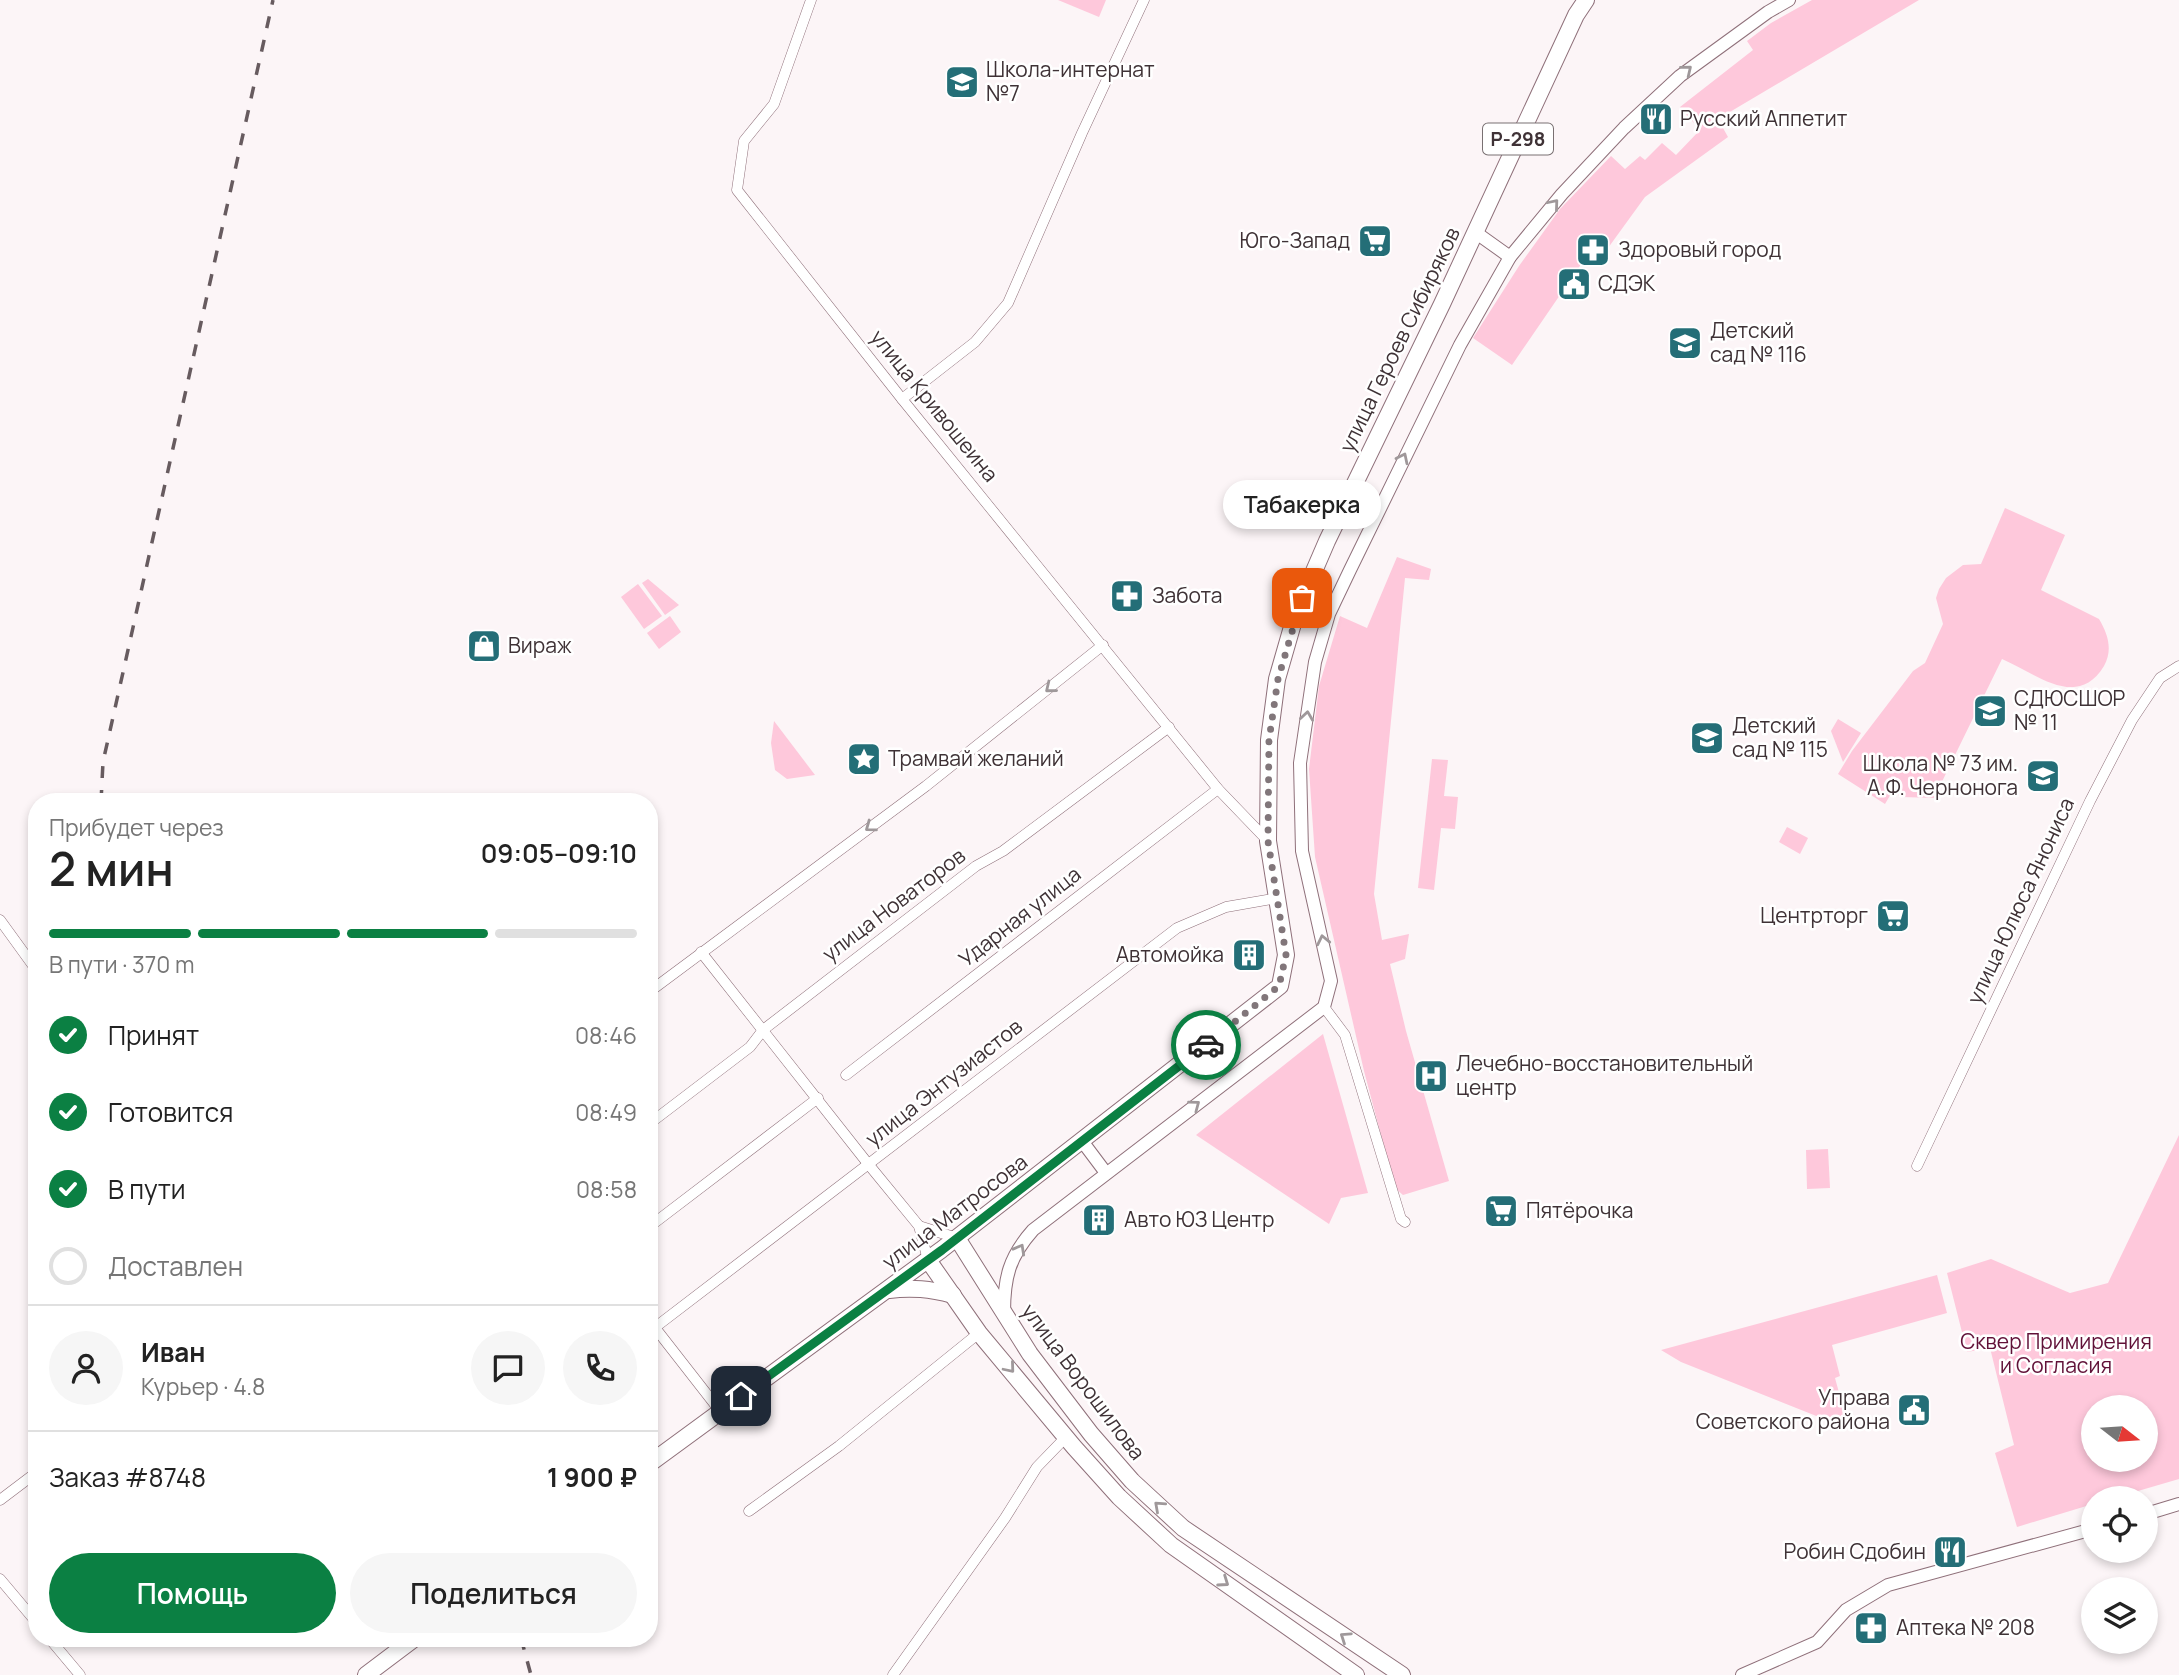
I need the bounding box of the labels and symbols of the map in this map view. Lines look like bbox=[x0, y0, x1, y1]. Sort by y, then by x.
place label: Школа-интернат №7 bbox=[986, 55, 1155, 107]
school or university icon: Школа-интернат №7 bbox=[943, 63, 981, 101]
one-way arrow bbox=[1679, 66, 1691, 79]
restaurant icon: Русский Аппетит bbox=[1637, 100, 1675, 138]
place label: Русский Аппетит bbox=[1680, 104, 1848, 132]
road number: Р-298 bbox=[1483, 124, 1553, 154]
one-way arrow bbox=[1546, 200, 1558, 213]
street label: улица Героев Сибиряков bbox=[1332, 222, 1466, 457]
supermarket icon: Юго-Запад bbox=[1356, 222, 1394, 260]
place label: Юго-Запад bbox=[1240, 226, 1350, 254]
pharmacy icon: Здоровый город bbox=[1574, 231, 1612, 269]
place label: Здоровый город bbox=[1618, 235, 1781, 263]
public building icon: СДЭК bbox=[1555, 265, 1593, 303]
place label: СДЭК bbox=[1598, 269, 1656, 297]
place label: Детский сад № 116 bbox=[1710, 316, 1807, 368]
street label: улица Кривошеина bbox=[865, 323, 1005, 487]
school or university icon: Детский сад № 116 bbox=[1666, 324, 1704, 362]
one-way arrow bbox=[1395, 453, 1409, 466]
callout: Табакерка bbox=[1223, 479, 1381, 528]
pin bbox=[1272, 568, 1332, 628]
pharmacy icon: Забота bbox=[1108, 577, 1146, 615]
place label: Забота bbox=[1152, 581, 1222, 609]
shop icon: Вираж bbox=[465, 627, 503, 665]
place label: Вираж bbox=[508, 631, 572, 659]
one-way arrow bbox=[1045, 679, 1057, 692]
place label: СДЮСШОР № 11 bbox=[2014, 684, 2126, 736]
school or university icon: СДЮСШОР № 11 bbox=[1971, 692, 2009, 730]
one-way arrow bbox=[1299, 710, 1314, 722]
place label: Детский сад № 115 bbox=[1732, 711, 1828, 763]
school or university icon: Детский сад № 115 bbox=[1688, 719, 1726, 757]
place icon: Трамвай желаний bbox=[845, 740, 883, 778]
place label: Трамвай желаний bbox=[888, 744, 1064, 772]
place label: Школа № 73 им. А.Ф. Чернонога bbox=[1863, 749, 2018, 801]
school or university icon: Школа № 73 им. А.Ф. Чернонога bbox=[2024, 757, 2062, 795]
street label: улица Юлюса Янониса bbox=[1960, 793, 2080, 1008]
one-way arrow bbox=[865, 819, 878, 831]
street label: улица Новаторов bbox=[816, 841, 971, 967]
street label: Ударная улица bbox=[953, 860, 1086, 973]
supermarket icon: Центрторг bbox=[1874, 897, 1912, 935]
place label: Центрторг bbox=[1760, 901, 1868, 929]
one-way arrow bbox=[1316, 934, 1331, 946]
building icon: Автомойка bbox=[1230, 936, 1268, 974]
place label: Автомойка bbox=[1116, 940, 1224, 968]
courier bbox=[1171, 1010, 1241, 1080]
street label: улица Энтузиастов bbox=[859, 1012, 1028, 1152]
place label: Лечебно-восстановительный центр bbox=[1456, 1049, 1753, 1101]
hospital icon: Лечебно-восстановительный центр bbox=[1412, 1057, 1450, 1095]
one-way arrow bbox=[1187, 1101, 1199, 1114]
street label: улица Матросова bbox=[876, 1147, 1033, 1275]
supermarket icon: Пятёрочка bbox=[1482, 1192, 1520, 1230]
place label: Пятёрочка bbox=[1526, 1196, 1633, 1224]
building icon: Авто ЮЗ Центр bbox=[1080, 1201, 1118, 1239]
place label: Авто ЮЗ Центр bbox=[1124, 1205, 1274, 1233]
one-way arrow bbox=[1012, 1244, 1025, 1257]
street label: улица Ворошилова bbox=[1016, 1298, 1152, 1465]
park label: Сквер Примирения и Согласия bbox=[1960, 1327, 2152, 1379]
one-way arrow bbox=[1002, 1360, 1014, 1373]
pin bbox=[711, 1366, 771, 1426]
place label: Управа Советского района bbox=[1696, 1383, 1890, 1435]
public building icon: Управа Советского района bbox=[1895, 1391, 1933, 1429]
north arrow bbox=[2081, 1395, 2158, 1472]
one-way arrow bbox=[1154, 1502, 1167, 1514]
restaurant icon: Робин Сдобин bbox=[1931, 1533, 1969, 1571]
place label: Робин Сдобин bbox=[1783, 1537, 1926, 1565]
one-way arrow bbox=[1216, 1574, 1229, 1586]
pharmacy icon: Аптека № 208 bbox=[1852, 1609, 1890, 1647]
place label: Аптека № 208 bbox=[1896, 1613, 2035, 1641]
one-way arrow bbox=[1340, 1633, 1353, 1645]

